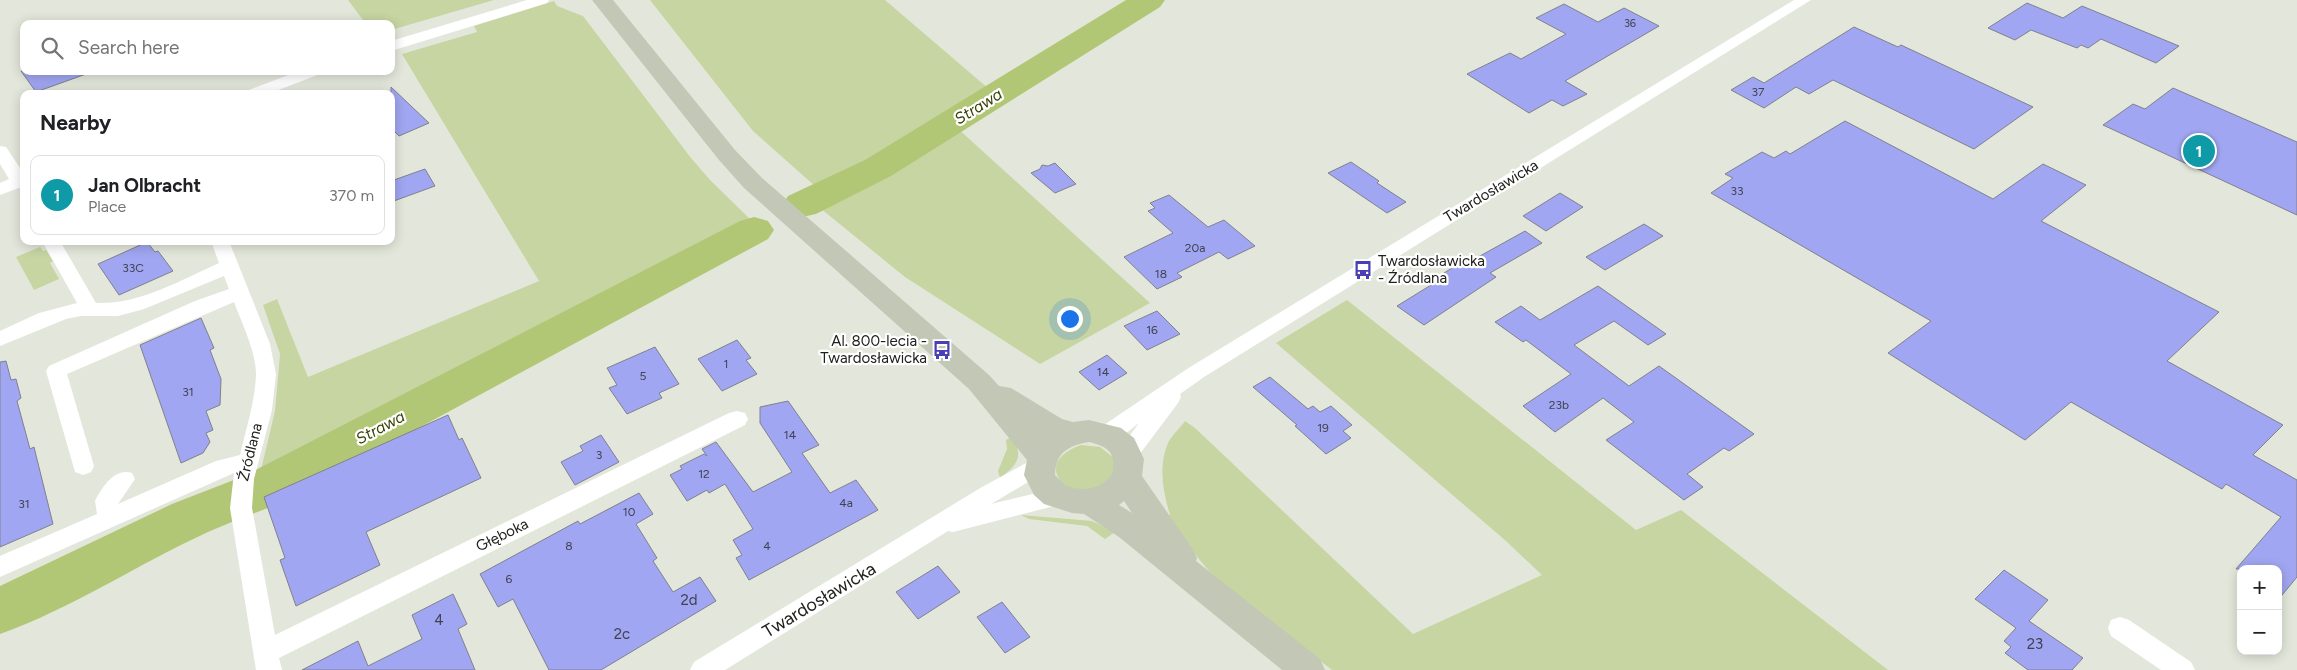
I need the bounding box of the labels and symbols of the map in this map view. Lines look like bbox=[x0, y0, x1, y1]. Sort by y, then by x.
house number: 36 bbox=[1624, 17, 1636, 30]
water label: Strawa bbox=[951, 84, 1006, 128]
house number: 37 bbox=[1752, 85, 1765, 99]
pin: 1 bbox=[2183, 132, 2215, 170]
street label: Twardosławicka bbox=[1441, 156, 1541, 226]
house number: 33 bbox=[1730, 184, 1744, 198]
house number: 20a bbox=[1185, 241, 1205, 255]
place label: Twardosławicka - Źródlana bbox=[1378, 252, 1485, 287]
bus stop icon: Twardosławicka - Źródlana bbox=[1352, 259, 1374, 281]
house number: 33C bbox=[122, 261, 144, 275]
house number: 18 bbox=[1155, 267, 1167, 281]
your location bbox=[1057, 306, 1083, 332]
house number: 16 bbox=[1146, 323, 1158, 337]
place label: Al. 800-lecia - Twardosławicka bbox=[820, 332, 927, 367]
bus stop icon: Al. 800-lecia - Twardosławicka bbox=[931, 339, 953, 361]
house number: 1 bbox=[724, 357, 728, 371]
house number: 14 bbox=[1097, 365, 1110, 379]
house number: 5 bbox=[640, 369, 647, 383]
house number: 31 bbox=[182, 385, 194, 399]
house number: 23b bbox=[1549, 398, 1569, 412]
water label: Strawa bbox=[353, 407, 408, 448]
street label: Źródlana bbox=[234, 421, 266, 483]
house number: 19 bbox=[1317, 421, 1329, 435]
house number: 14 bbox=[784, 428, 797, 442]
house number: 3 bbox=[596, 448, 602, 462]
house number: 12 bbox=[698, 467, 710, 481]
house number: 4a bbox=[839, 496, 853, 510]
house number: 31 bbox=[18, 497, 30, 511]
house number: 10 bbox=[623, 505, 636, 519]
street label: Głęboka bbox=[473, 515, 531, 555]
house number: 8 bbox=[565, 539, 573, 553]
house number: 4 bbox=[763, 539, 771, 553]
street label: Twardosławicka bbox=[758, 558, 880, 642]
house number: 6 bbox=[506, 572, 513, 586]
house number: 2d bbox=[680, 591, 698, 609]
house number: 4 bbox=[434, 611, 444, 629]
house number: 2c bbox=[614, 625, 630, 643]
house number: 23 bbox=[2027, 635, 2043, 653]

